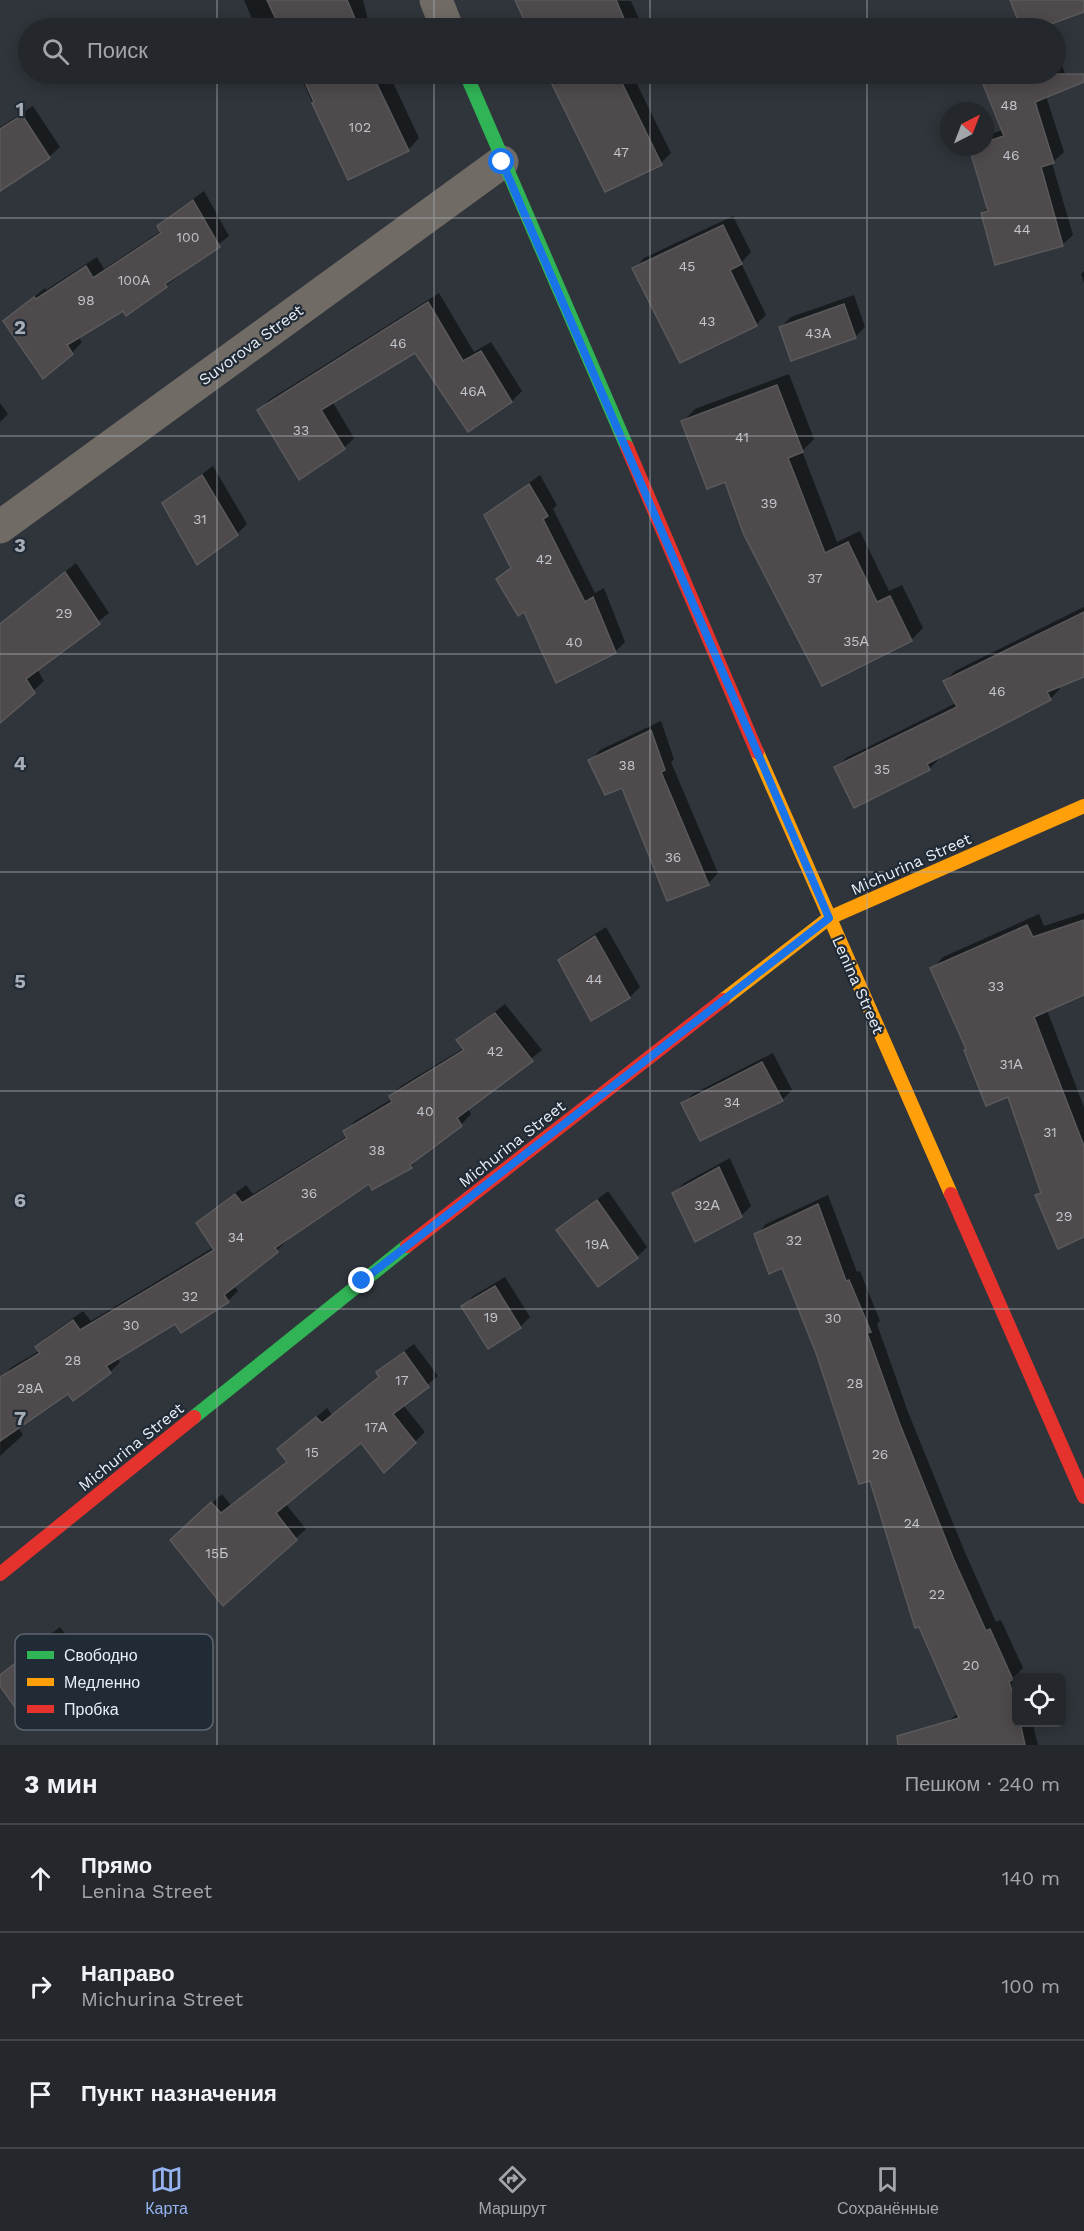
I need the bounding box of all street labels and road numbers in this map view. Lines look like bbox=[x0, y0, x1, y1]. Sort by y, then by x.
street label: Suvorova Street bbox=[195, 301, 307, 389]
street label: Michurina Street bbox=[848, 829, 974, 899]
street label: Lenina Street bbox=[828, 933, 888, 1037]
street label: Michurina Street bbox=[455, 1096, 569, 1191]
street label: Michurina Street bbox=[75, 1399, 188, 1495]

